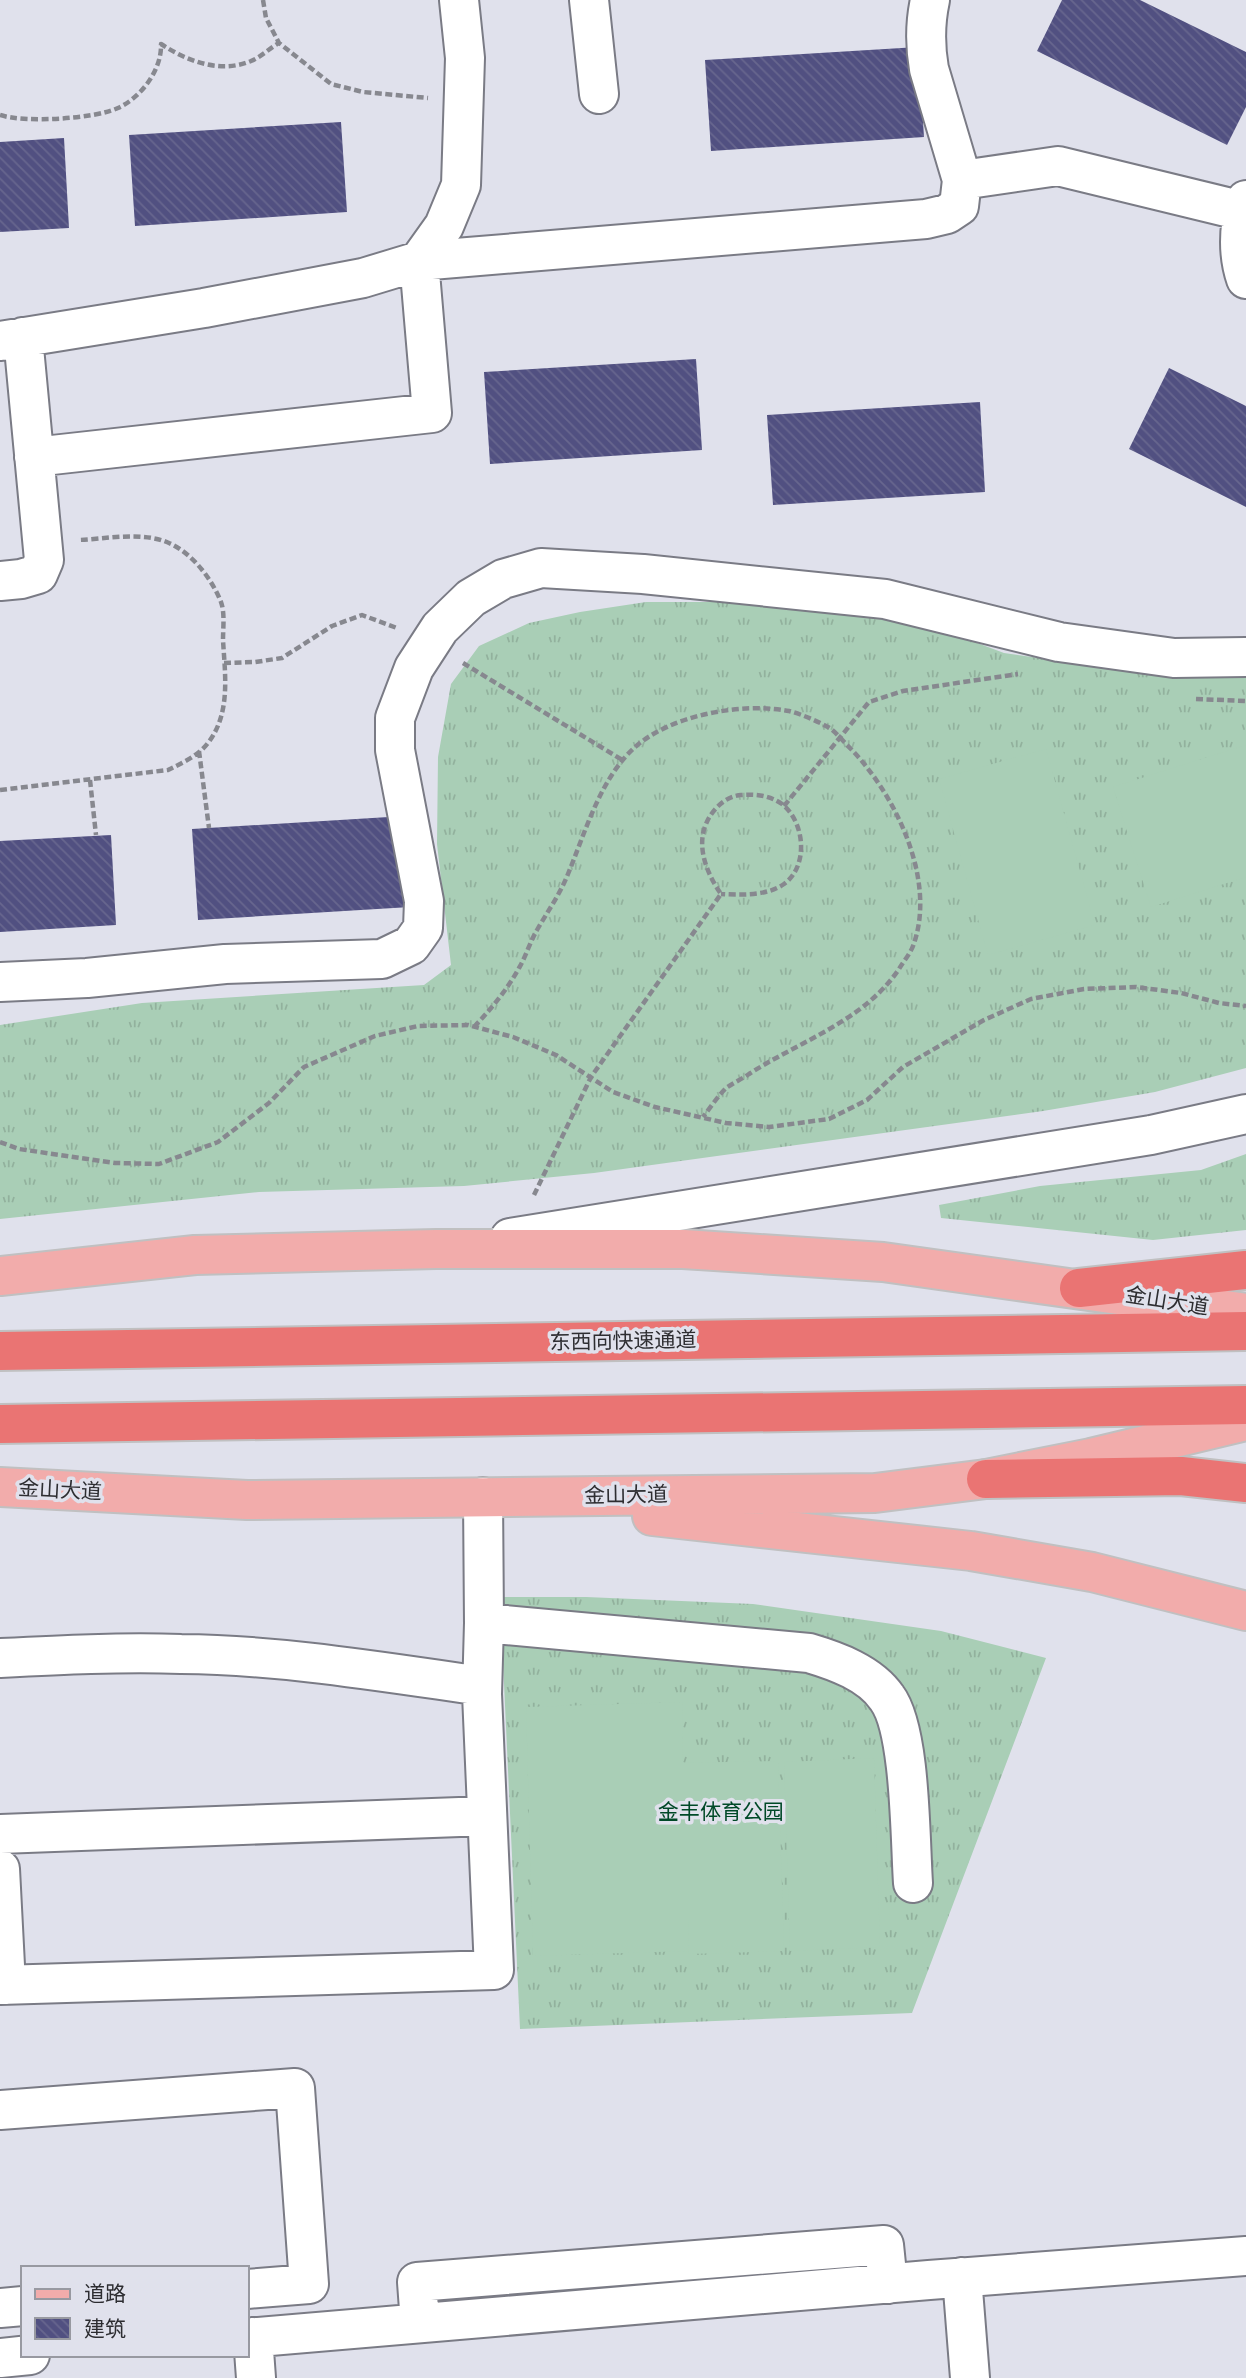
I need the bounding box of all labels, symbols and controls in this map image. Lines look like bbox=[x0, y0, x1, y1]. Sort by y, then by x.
street label: 金山大道 bbox=[1123, 1280, 1211, 1321]
street label: 东西向快速通道 bbox=[549, 1325, 697, 1356]
street label: 金山大道 bbox=[17, 1473, 103, 1506]
street label: 金山大道 bbox=[584, 1479, 668, 1510]
park label: 金丰体育公园 bbox=[658, 1797, 784, 1826]
legend bbox=[21, 2266, 248, 2357]
text: 道路 bbox=[84, 2279, 126, 2308]
text: 建筑 bbox=[84, 2314, 126, 2343]

